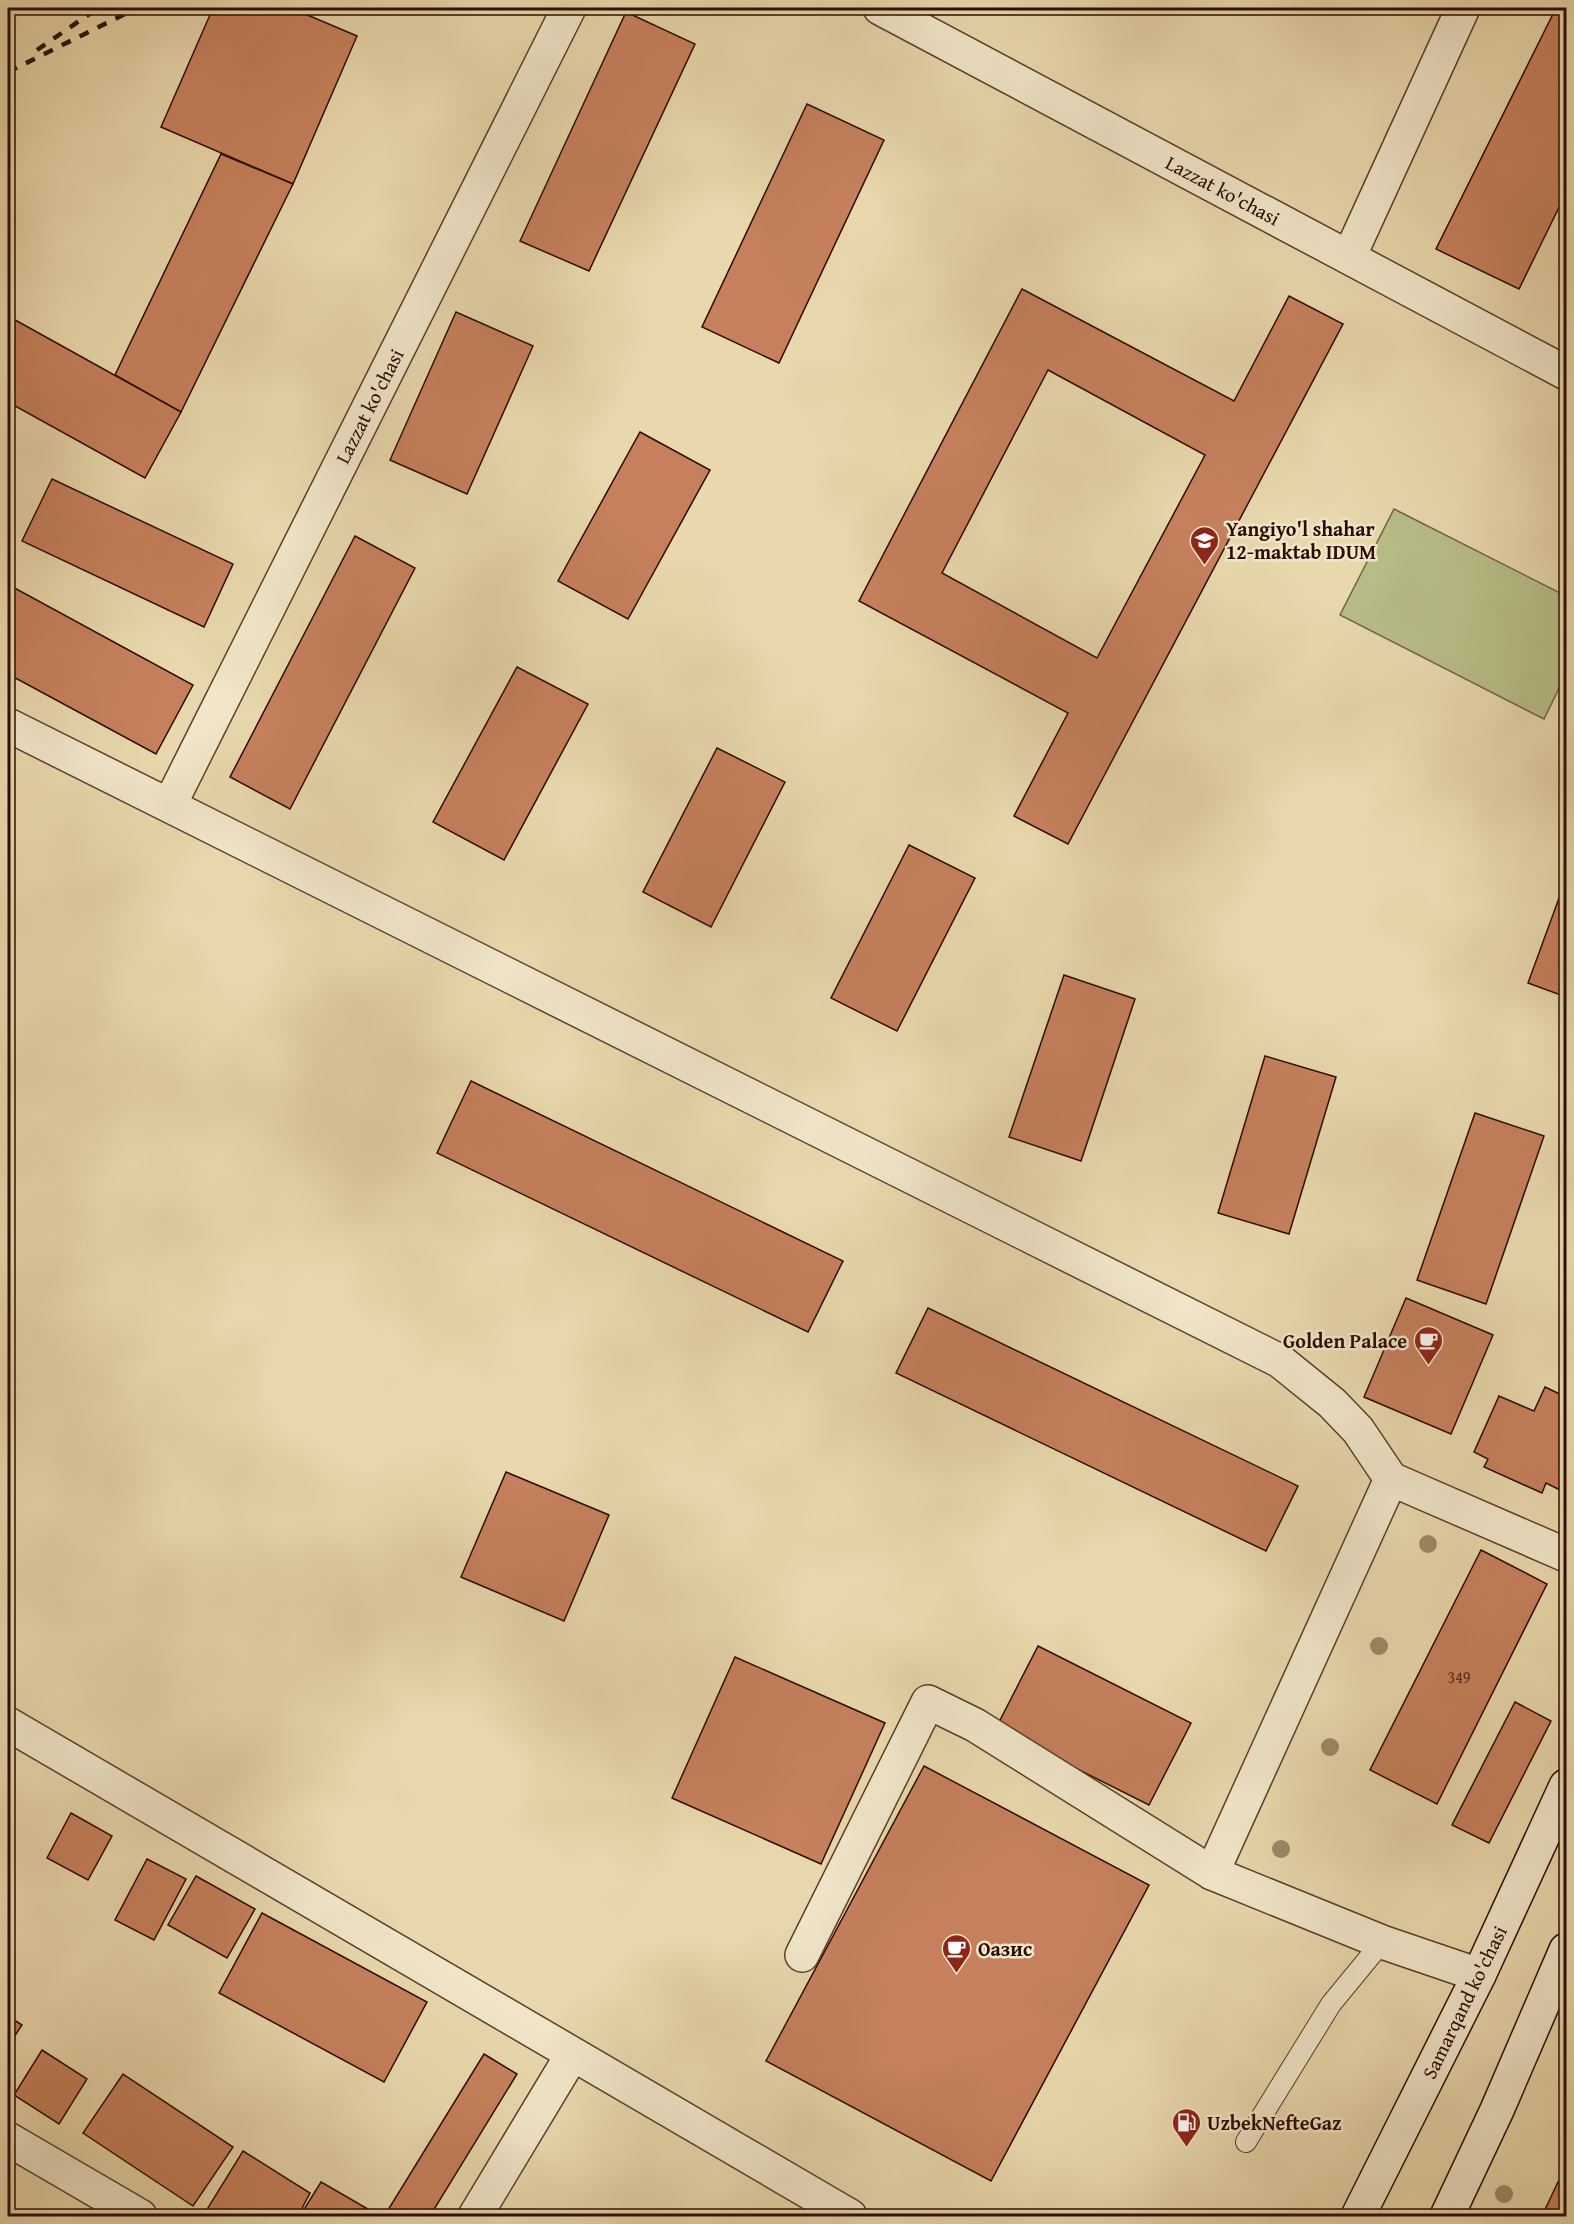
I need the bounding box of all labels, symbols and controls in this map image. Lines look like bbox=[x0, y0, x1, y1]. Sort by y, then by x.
street label: Lazzat ko'chasi bbox=[1161, 148, 1286, 232]
street label: Lazzat ko'chasi bbox=[328, 343, 411, 469]
place label: Yangiyo'l shahar 12-maktab IDUM bbox=[1226, 514, 1376, 566]
school or university icon: Yangiyo'l shahar 12-maktab IDUM bbox=[1189, 524, 1221, 566]
cafe icon: Golden Palace bbox=[1412, 1324, 1444, 1366]
place label: Golden Palace bbox=[1283, 1326, 1407, 1355]
house number: 349 bbox=[1447, 1665, 1471, 1689]
street label: Samarqand ko'chasi bbox=[1414, 1920, 1514, 2083]
cafe icon: Оазис bbox=[941, 1932, 973, 1974]
place label: Оазис bbox=[978, 1934, 1032, 1963]
fuel station icon: UzbekNefteGaz bbox=[1170, 2106, 1202, 2148]
place label: UzbekNefteGaz bbox=[1207, 2108, 1342, 2137]

